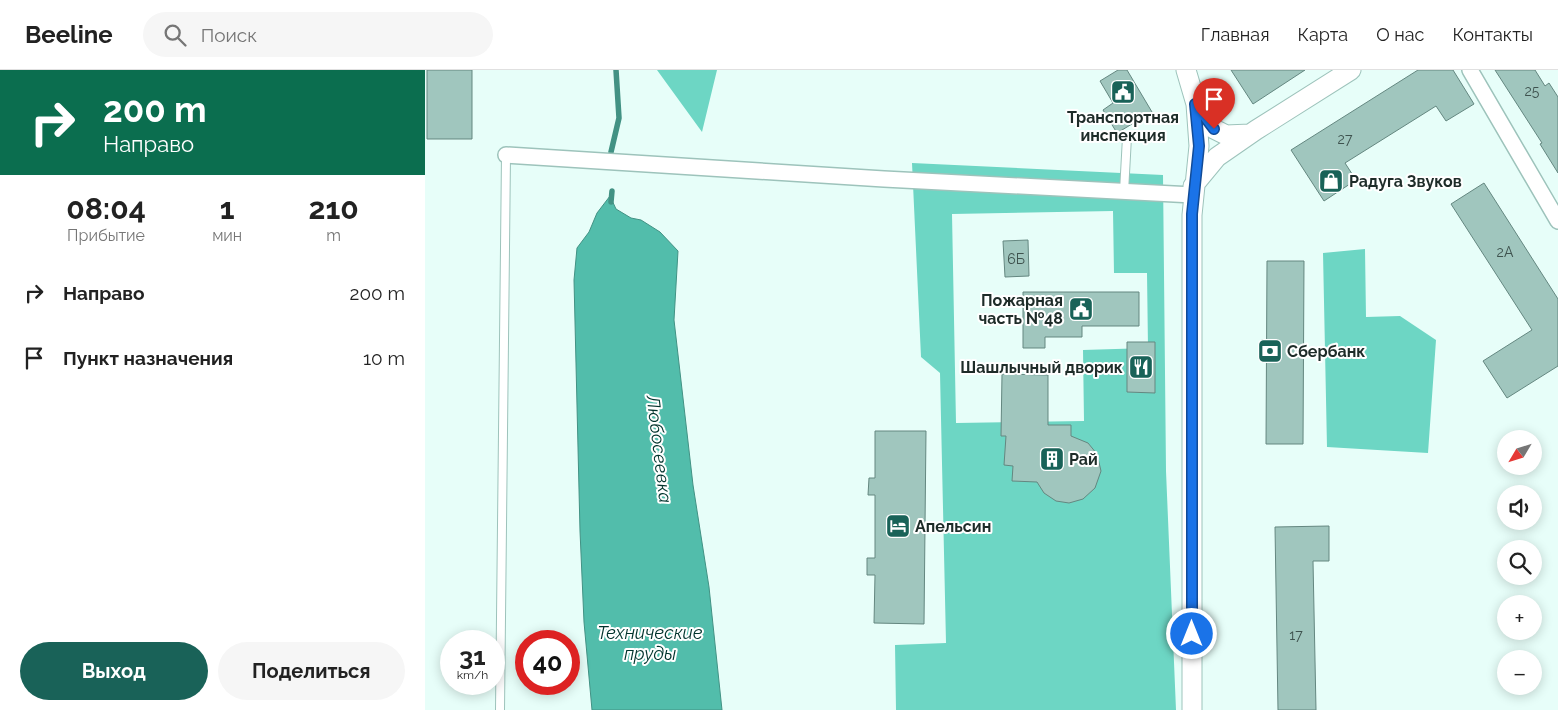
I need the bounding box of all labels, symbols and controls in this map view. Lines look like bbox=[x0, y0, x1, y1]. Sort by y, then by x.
search box bbox=[143, 12, 493, 57]
text: Beeline bbox=[25, 20, 113, 49]
icon: search bbox=[161, 21, 189, 49]
text: Поиск bbox=[201, 24, 257, 46]
text: Главная bbox=[1201, 24, 1269, 45]
text: Карта bbox=[1297, 24, 1348, 45]
text: О нас bbox=[1376, 24, 1424, 45]
text: Контакты bbox=[1452, 24, 1533, 45]
pin bbox=[1193, 78, 1235, 129]
public building icon: Транспортная инспекция bbox=[1110, 79, 1136, 105]
house number: 25 bbox=[1525, 83, 1540, 99]
icon: arrive bbox=[1200, 85, 1228, 113]
text: 200 m bbox=[103, 89, 207, 130]
icon: right bbox=[20, 90, 85, 155]
place label: Транспортная инспекция bbox=[1067, 108, 1179, 145]
text: Направо bbox=[103, 131, 194, 157]
house number: 27 bbox=[1338, 131, 1353, 147]
shop icon: Радуга Звуков bbox=[1318, 168, 1344, 194]
place label: Радуга Звуков bbox=[1349, 172, 1462, 191]
text: 08:04 bbox=[66, 191, 146, 226]
text: 1 bbox=[220, 191, 235, 226]
text: 210 bbox=[309, 191, 359, 226]
text: Прибытие bbox=[67, 226, 145, 245]
text: мин bbox=[212, 226, 242, 245]
text: m bbox=[326, 226, 341, 245]
house number: 2А bbox=[1497, 244, 1514, 260]
house number: 6Б bbox=[1007, 251, 1025, 267]
icon: right bbox=[20, 279, 48, 307]
text: Направо bbox=[63, 282, 144, 304]
text: 200 m bbox=[350, 282, 405, 304]
place label: Пожарная часть №48 bbox=[978, 291, 1063, 328]
public building icon: Пожарная часть №48 bbox=[1068, 296, 1094, 322]
bank icon: Сбербанк bbox=[1257, 338, 1283, 364]
place label: Сбербанк bbox=[1287, 342, 1365, 361]
icon: arrive bbox=[20, 344, 48, 372]
text: Пункт назначения bbox=[63, 347, 233, 369]
text: 10 m bbox=[363, 347, 405, 369]
restaurant icon: Шашлычный дворик bbox=[1128, 354, 1154, 380]
place label: Шашлычный дворик bbox=[960, 358, 1123, 377]
water label: Любосеевка bbox=[642, 393, 677, 504]
north arrow bbox=[1497, 430, 1543, 475]
map controls bbox=[1497, 430, 1542, 695]
building icon: Рай bbox=[1039, 446, 1065, 472]
place label: Рай bbox=[1069, 450, 1098, 469]
button: sound bbox=[1497, 485, 1542, 530]
hotel icon: Апельсин bbox=[885, 513, 911, 539]
place label: Апельсин bbox=[915, 517, 991, 536]
button: search bbox=[1497, 540, 1542, 585]
button: + bbox=[1497, 595, 1542, 640]
position arrow bbox=[1165, 607, 1217, 659]
water label: Технические пруды bbox=[597, 622, 703, 664]
house number: 17 bbox=[1289, 627, 1303, 643]
speed limit sign: 40 bbox=[515, 630, 580, 695]
text: 31 bbox=[459, 641, 486, 671]
button: Выход bbox=[20, 642, 208, 700]
button: Поделиться bbox=[218, 642, 405, 700]
button: − bbox=[1497, 650, 1542, 695]
text: km/h bbox=[457, 668, 488, 682]

